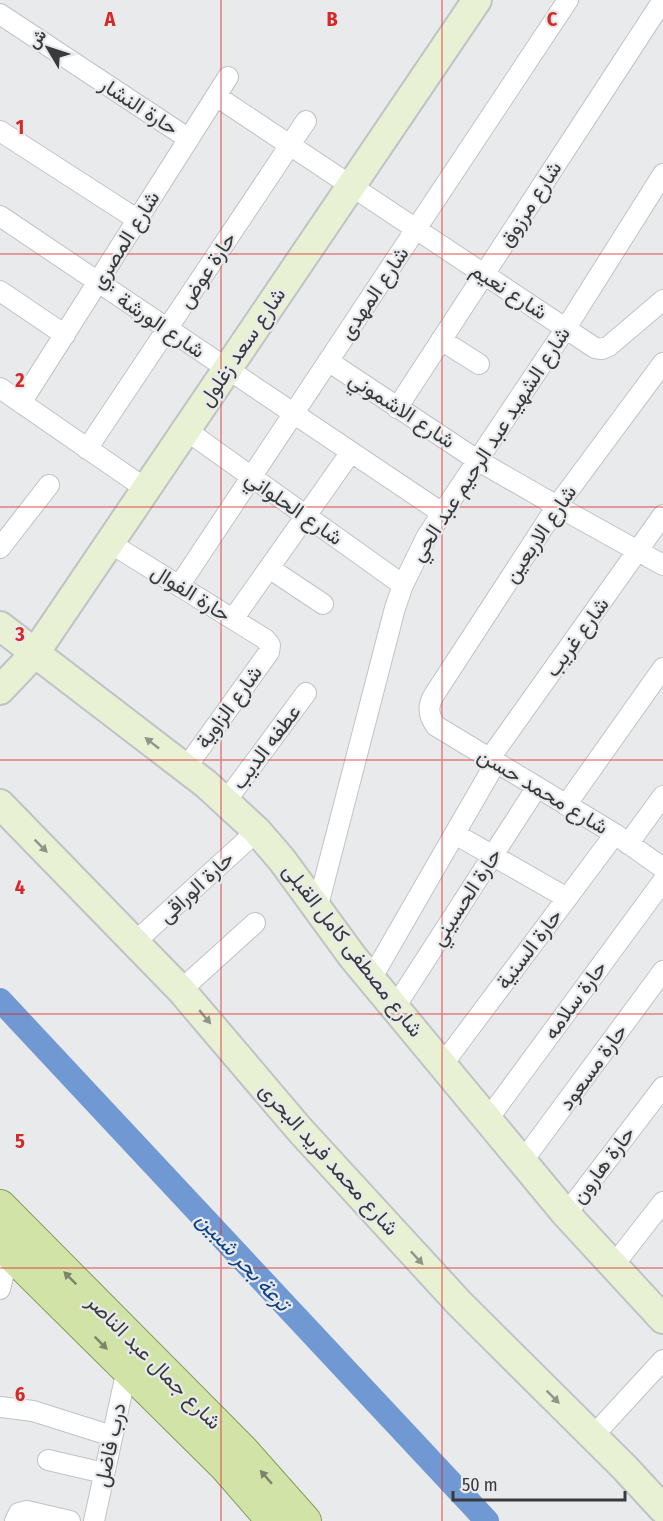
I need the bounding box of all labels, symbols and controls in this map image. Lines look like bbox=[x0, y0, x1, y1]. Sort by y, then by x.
text: A bbox=[104, 7, 117, 31]
text: B bbox=[326, 7, 338, 31]
text: C bbox=[547, 7, 558, 31]
north arrow bbox=[18, 18, 78, 78]
text: ش bbox=[23, 25, 50, 52]
street label: حارة النشار bbox=[94, 71, 183, 141]
text: 1 bbox=[16, 115, 24, 139]
street label: شارع مرزوق bbox=[493, 156, 568, 252]
street label: شارع المصري bbox=[85, 186, 169, 296]
street label: حارة عوض bbox=[172, 227, 242, 313]
street label: شارع المهدى bbox=[333, 242, 415, 345]
street label: شارع نعيم bbox=[465, 257, 552, 326]
street label: شارع سعد زغلول bbox=[193, 283, 292, 412]
street label: شارع الورشة bbox=[112, 286, 210, 365]
street label: شارع الشهيد عبد الرحيم عبد الحي bbox=[404, 322, 579, 569]
street label: شارع الاشموني bbox=[342, 366, 460, 457]
text: 2 bbox=[14, 368, 25, 392]
street label: شارع الحلواني bbox=[238, 465, 348, 554]
street label: شارع الاربعين bbox=[498, 480, 583, 588]
street label: حارة الفوال bbox=[146, 558, 236, 628]
street label: شارع غريب bbox=[539, 592, 615, 683]
text: 3 bbox=[14, 622, 25, 646]
street label: شارع الزاوية bbox=[190, 660, 269, 754]
street label: عطفه الديب bbox=[226, 699, 306, 795]
one-way arrow bbox=[144, 737, 160, 750]
street label: شارع محمد حسن bbox=[472, 742, 613, 841]
one-way arrow bbox=[34, 839, 48, 854]
street label: حارة الحسيني bbox=[425, 843, 511, 953]
street label: حارة الوراقى bbox=[153, 845, 239, 929]
street label: شارع مصطفى كامل القبلى bbox=[276, 858, 429, 1043]
text: 4 bbox=[15, 875, 25, 899]
street label: حارة السنية bbox=[490, 904, 568, 994]
street label: حارة سلامه bbox=[538, 955, 612, 1045]
one-way arrow bbox=[198, 1009, 211, 1024]
street label: حارة مسعود bbox=[553, 1019, 633, 1115]
street label: شارع محمد فريد البحرى bbox=[253, 1077, 404, 1241]
street label: حارة هارون bbox=[565, 1121, 641, 1209]
text: 5 bbox=[15, 1129, 25, 1153]
water label: ترعة بحر شبين bbox=[191, 1206, 298, 1318]
one-way arrow bbox=[410, 1250, 424, 1264]
one-way arrow bbox=[64, 1272, 78, 1286]
street label: شارع جمال عبد الناصر bbox=[80, 1288, 227, 1436]
one-way arrow bbox=[93, 1336, 107, 1350]
text: 6 bbox=[15, 1382, 25, 1406]
one-way arrow bbox=[546, 1390, 560, 1404]
street label: درب فاضل bbox=[88, 1400, 132, 1490]
scale bar bbox=[453, 1464, 626, 1502]
one-way arrow bbox=[260, 1470, 273, 1485]
text: 50 m bbox=[462, 1474, 498, 1496]

